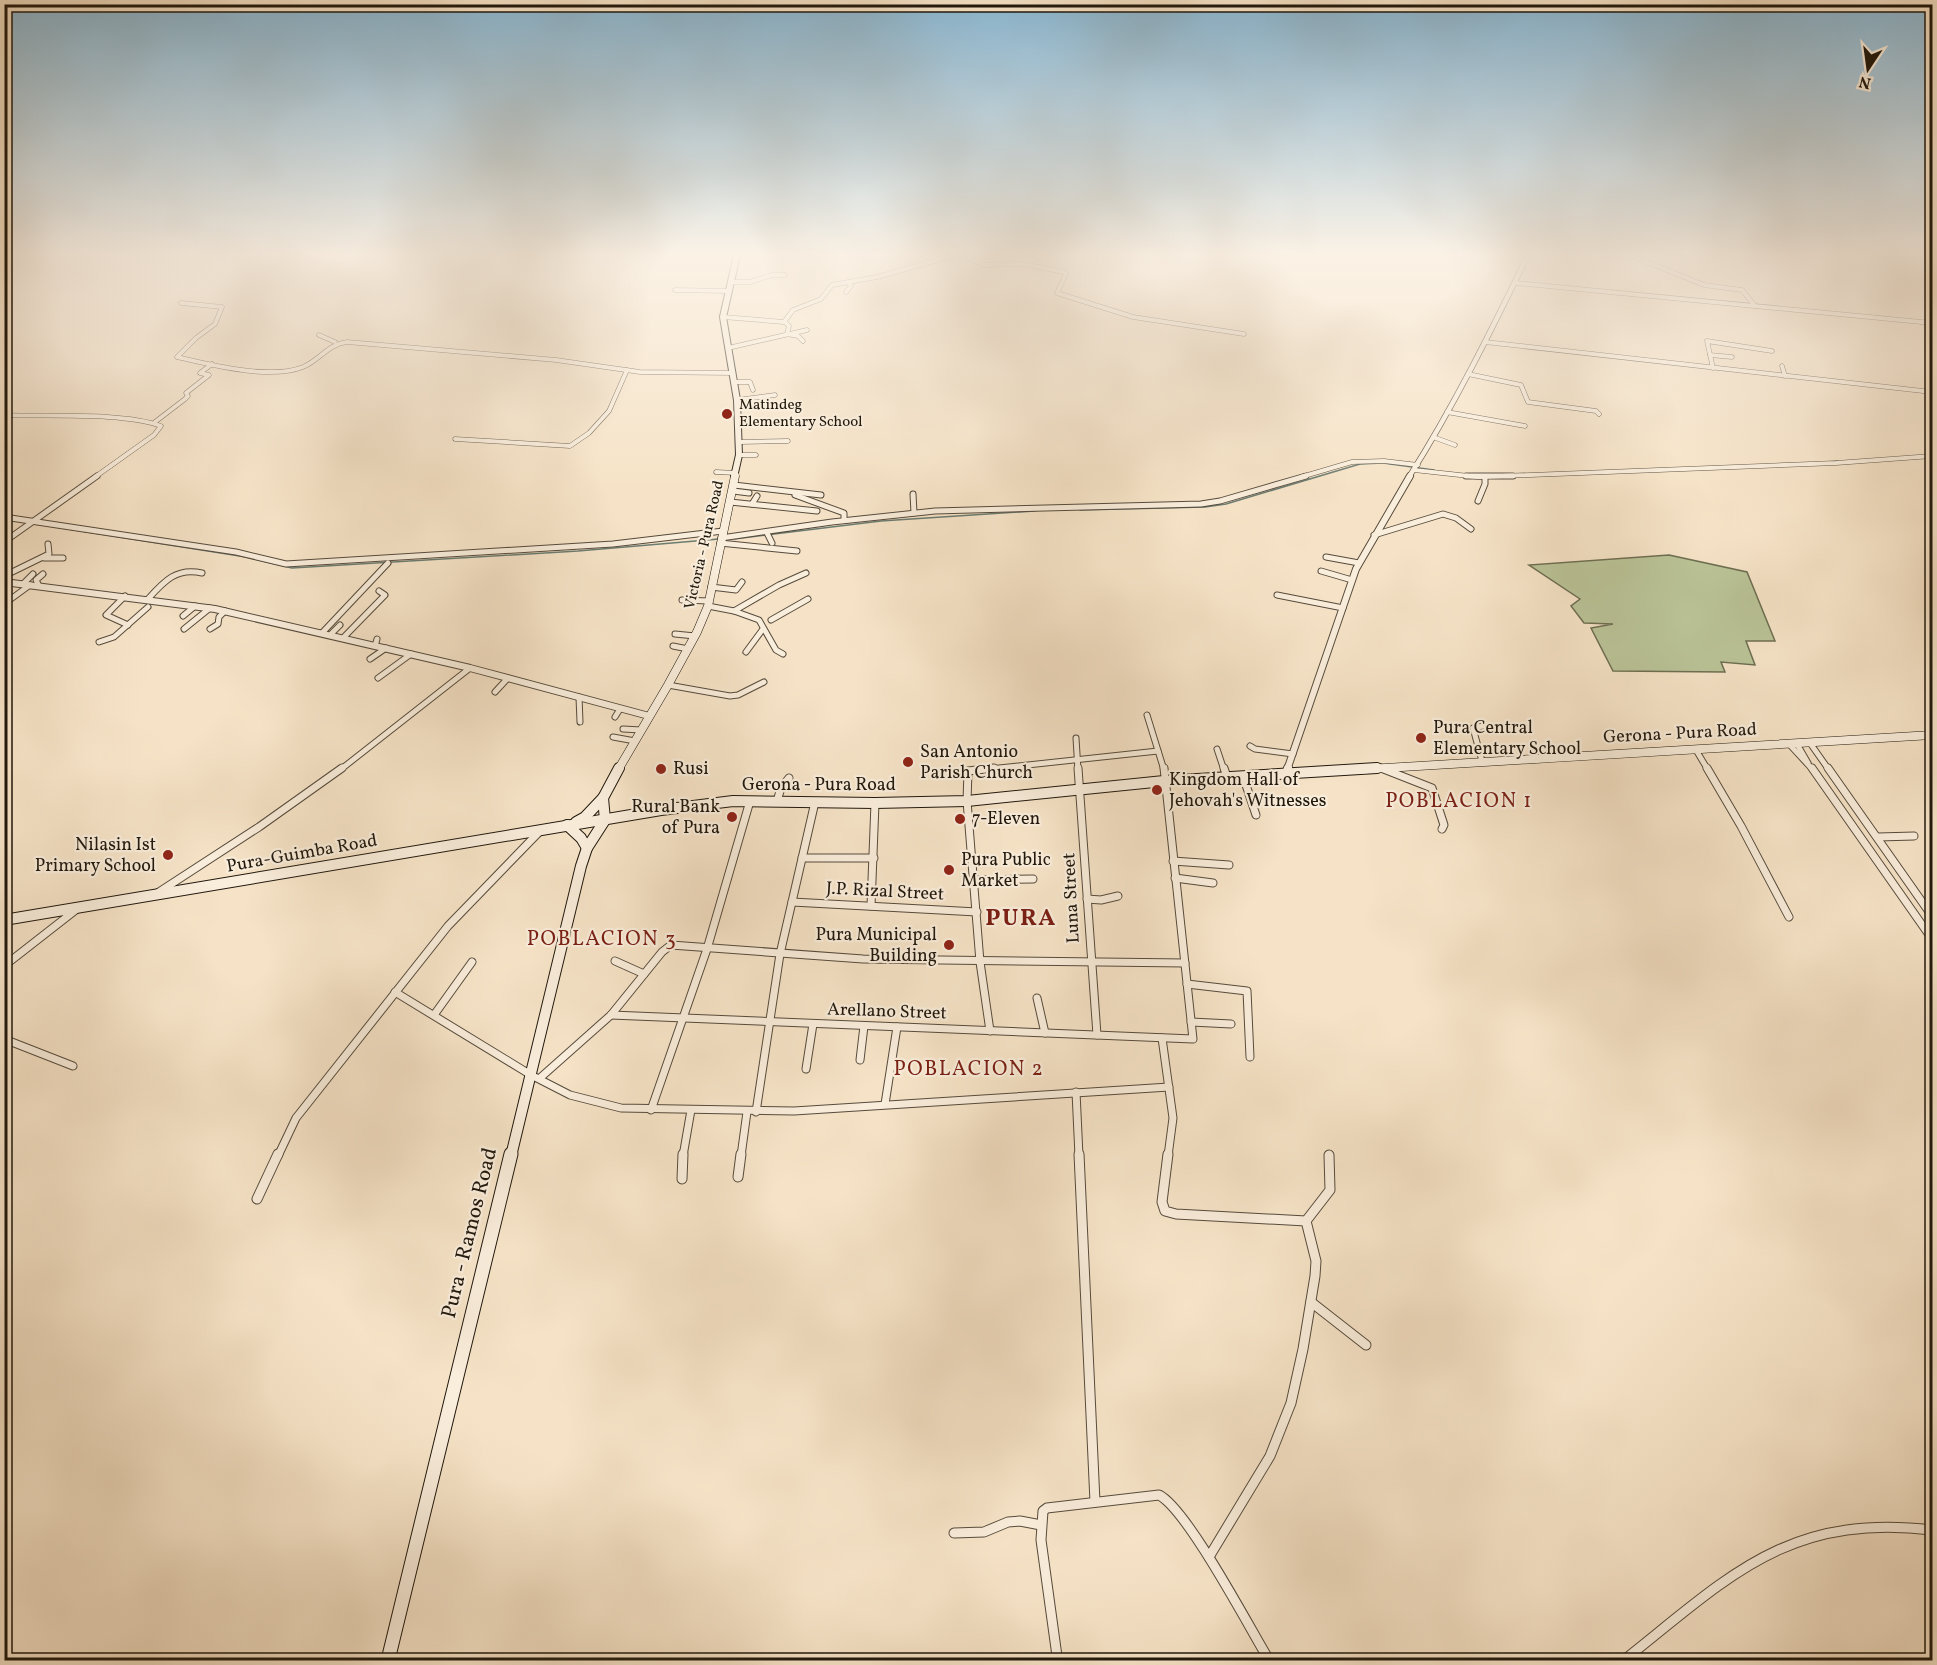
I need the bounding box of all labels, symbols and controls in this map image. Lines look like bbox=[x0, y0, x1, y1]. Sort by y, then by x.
north arrow bbox=[1838, 39, 1898, 99]
text: N bbox=[1857, 70, 1873, 94]
place label: Matindeg Elementary School bbox=[739, 395, 862, 433]
marker: Matindeg Elementary School bbox=[720, 407, 734, 421]
street label: Victoria - Pura Road bbox=[680, 479, 730, 611]
place label: Pura Central Elementary School bbox=[1433, 716, 1581, 762]
street label: Gerona - Pura Road bbox=[1602, 717, 1758, 751]
marker: Pura Central Elementary School bbox=[1414, 731, 1428, 745]
place label: San Antonio Parish Church bbox=[920, 740, 1033, 786]
marker: San Antonio Parish Church bbox=[901, 755, 915, 769]
place label: Rusi bbox=[673, 757, 709, 782]
marker: Rusi bbox=[654, 762, 668, 776]
place label: Kingdom Hall of Jehovah's Witnesses bbox=[1169, 768, 1326, 814]
street label: Gerona - Pura Road bbox=[742, 773, 896, 798]
marker: Kingdom Hall of Jehovah's Witnesses bbox=[1150, 783, 1164, 797]
district label: POBLACION 1 bbox=[1385, 787, 1533, 816]
place label: Rural Bank of Pura bbox=[631, 795, 720, 841]
place label: 7-Eleven bbox=[972, 807, 1040, 832]
marker: Rural Bank of Pura bbox=[725, 810, 739, 824]
marker: 7-Eleven bbox=[953, 812, 967, 826]
street label: Pura-Guimba Road bbox=[225, 828, 379, 880]
place label: Nilasin Ist Primary School bbox=[35, 833, 156, 879]
marker: Nilasin Ist Primary School bbox=[161, 848, 175, 862]
place label: Pura Public Market bbox=[961, 848, 1051, 894]
street label: Luna Street bbox=[1057, 852, 1087, 944]
marker: Pura Public Market bbox=[942, 863, 956, 877]
street label: J.P. Rizal Street bbox=[825, 876, 945, 908]
district label: PURA bbox=[985, 902, 1057, 936]
place label: Pura Municipal Building bbox=[815, 923, 937, 969]
district label: POBLACION 3 bbox=[527, 925, 677, 954]
marker: Pura Municipal Building bbox=[942, 938, 956, 952]
street label: Arellano Street bbox=[827, 997, 947, 1027]
district label: POBLACION 2 bbox=[894, 1055, 1044, 1084]
street label: Pura - Ramos Road bbox=[435, 1145, 505, 1321]

